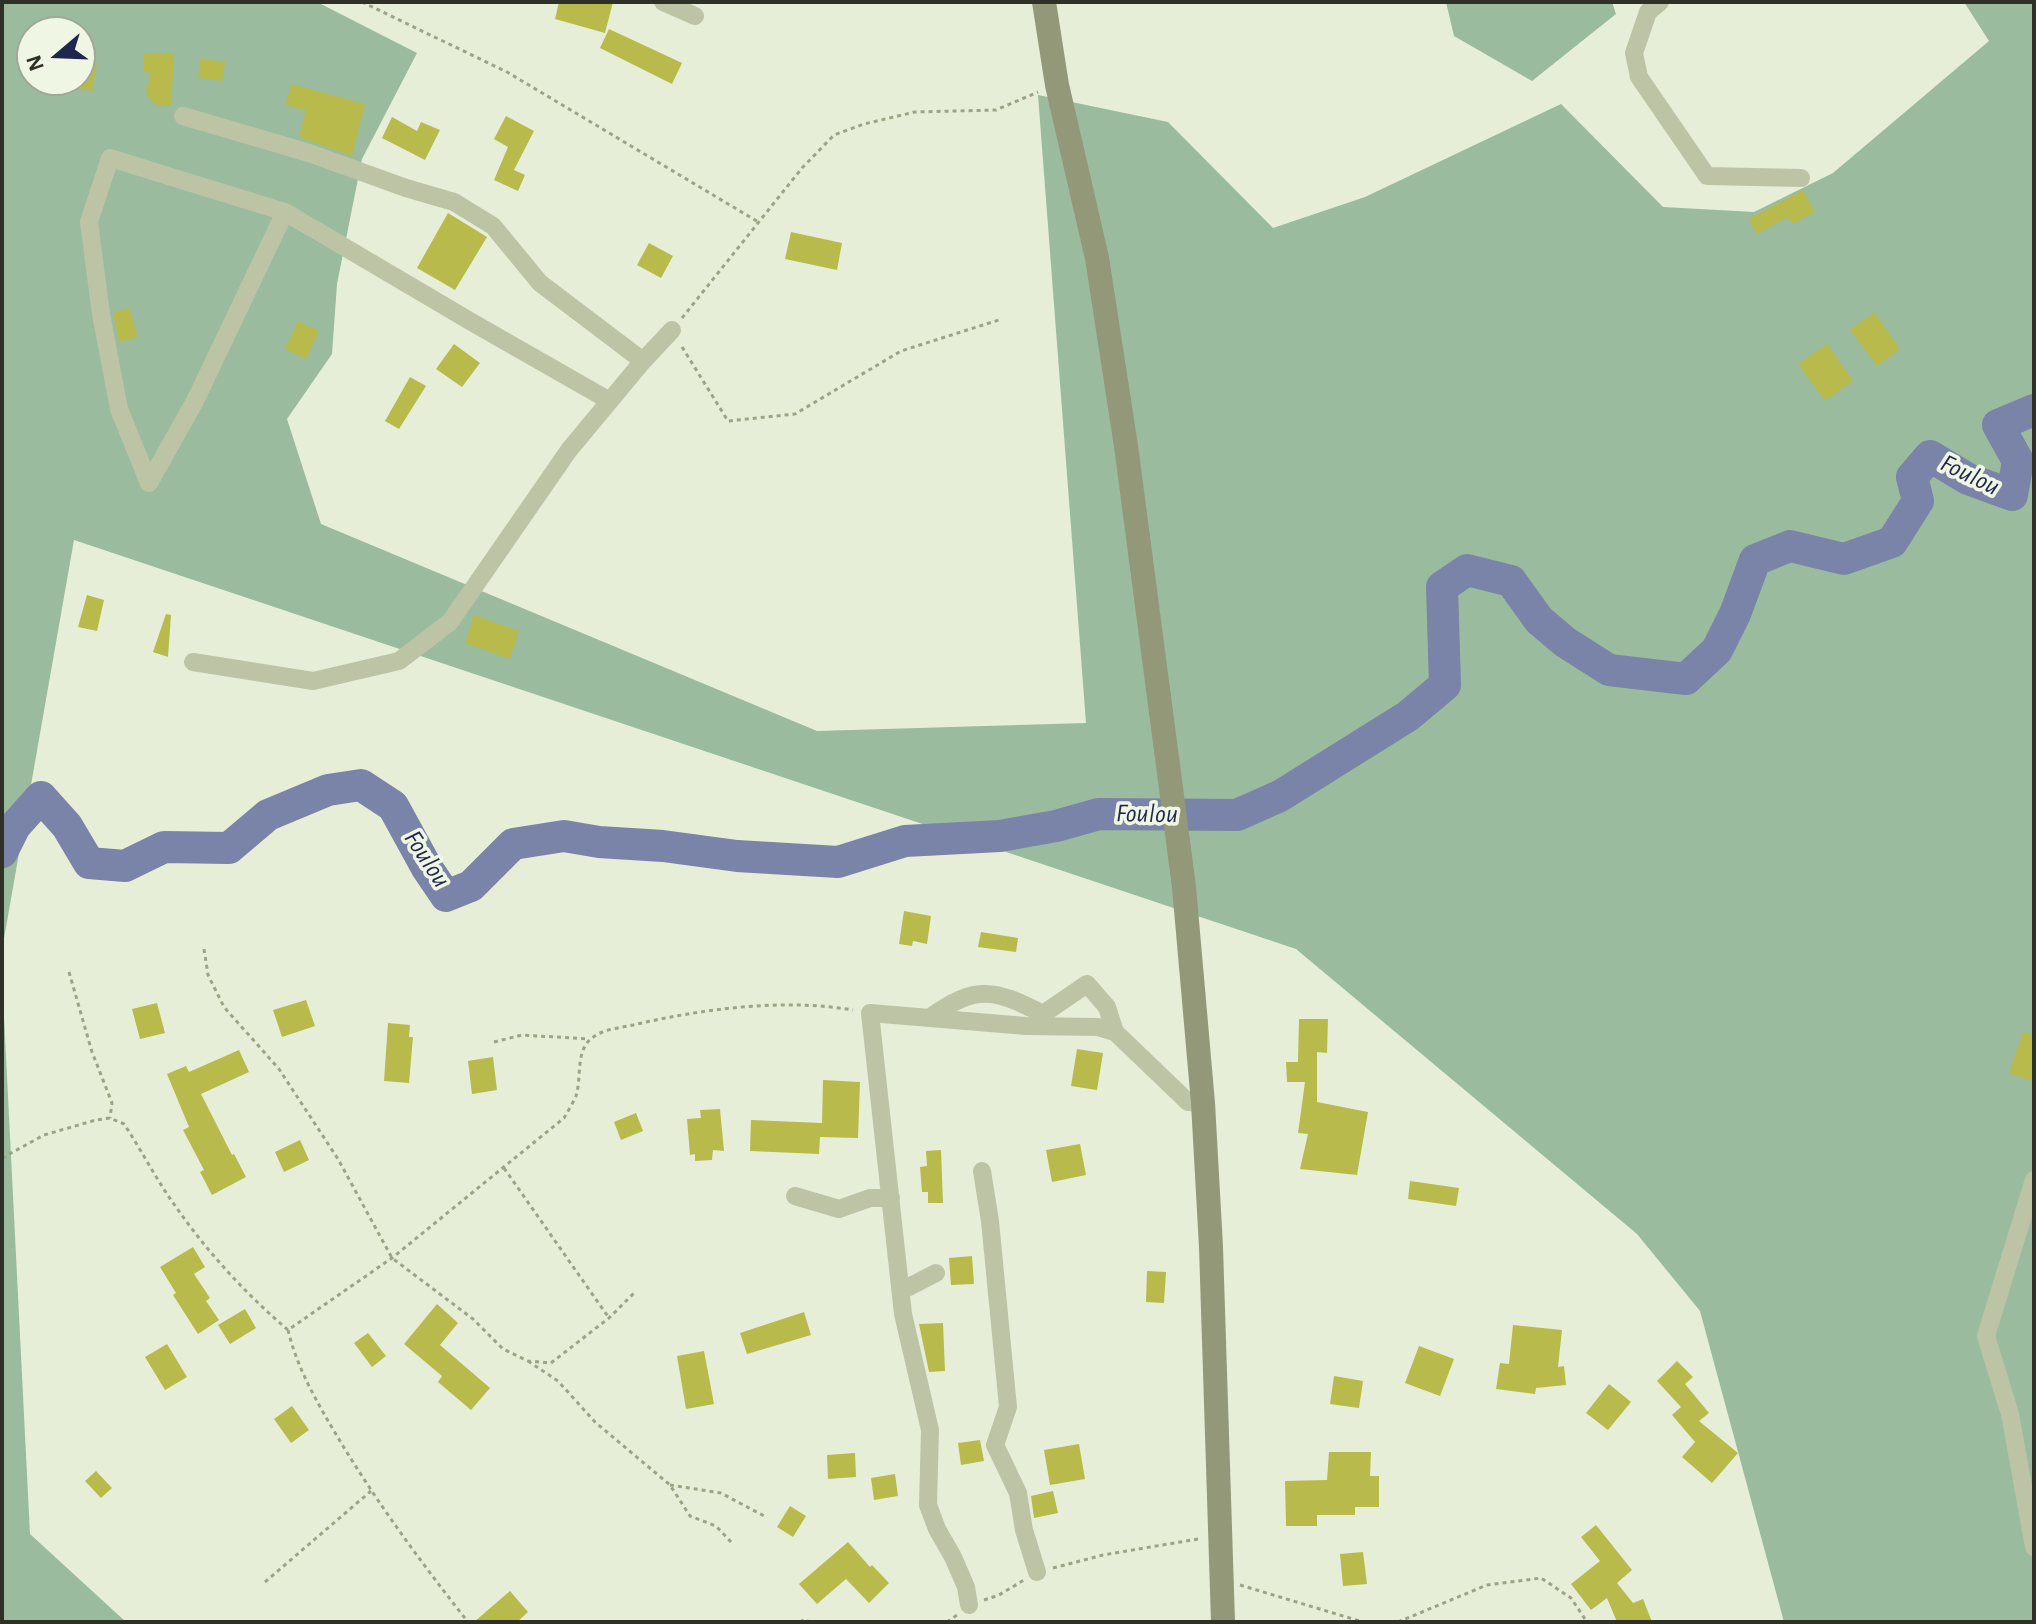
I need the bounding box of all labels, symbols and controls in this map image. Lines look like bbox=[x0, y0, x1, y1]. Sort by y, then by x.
north arrow bbox=[16, 16, 96, 96]
text: N bbox=[22, 52, 48, 74]
water label: Foulou bbox=[1935, 447, 2005, 503]
water label: Foulou bbox=[1116, 798, 1178, 830]
water label: Foulou bbox=[397, 824, 457, 894]

